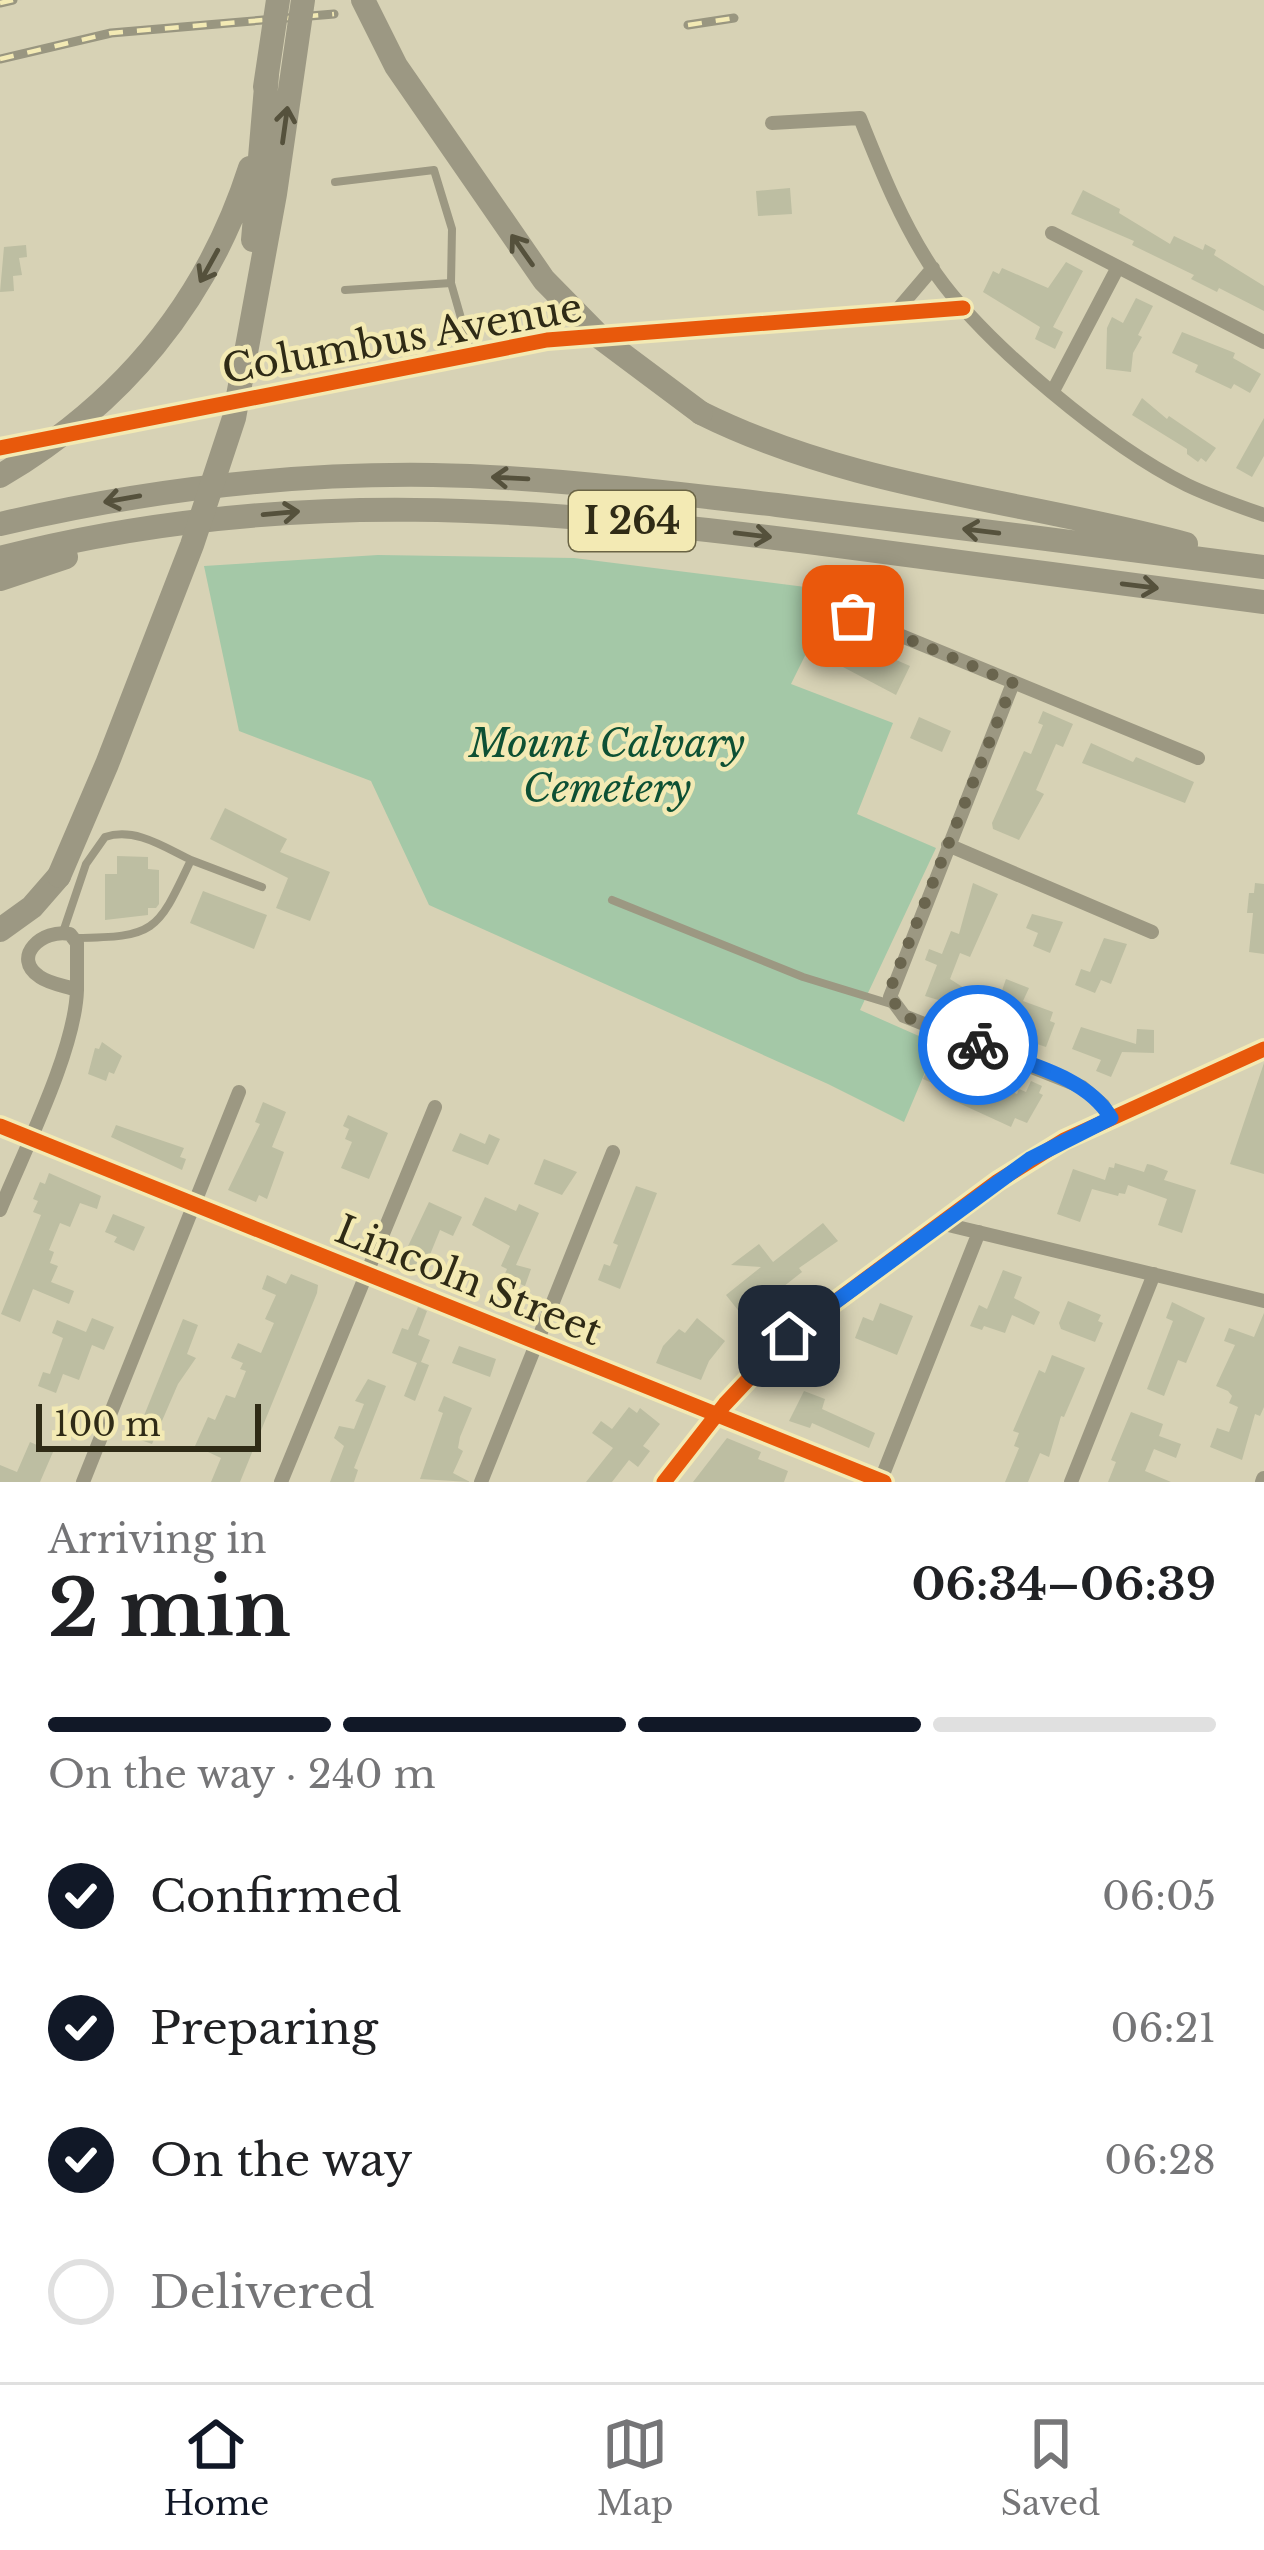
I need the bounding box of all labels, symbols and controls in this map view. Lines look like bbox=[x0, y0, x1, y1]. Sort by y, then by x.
one-way arrow bbox=[274, 106, 297, 145]
one-way arrow bbox=[510, 234, 535, 267]
one-way arrow bbox=[197, 247, 221, 282]
street label: Columbus Avenue bbox=[218, 283, 586, 394]
one-way arrow bbox=[491, 466, 530, 489]
one-way arrow bbox=[103, 489, 142, 512]
road number: I 264 bbox=[569, 491, 695, 551]
one-way arrow bbox=[261, 501, 300, 524]
one-way arrow bbox=[962, 519, 1001, 541]
one-way arrow bbox=[733, 525, 772, 547]
pin bbox=[802, 565, 904, 667]
one-way arrow bbox=[1120, 575, 1159, 598]
icon: bag bbox=[820, 583, 886, 649]
park label: Mount Calvary Cemetery bbox=[467, 719, 745, 813]
courier bbox=[918, 985, 1038, 1105]
icon: bike bbox=[945, 1012, 1011, 1078]
street label: Lincoln Street bbox=[328, 1205, 609, 1356]
pin bbox=[738, 1285, 840, 1387]
icon: home bbox=[756, 1303, 822, 1369]
scale bar bbox=[36, 1398, 261, 1451]
text: 100 m bbox=[54, 1404, 161, 1445]
text: Arriving in bbox=[48, 1515, 267, 1564]
text: 06:34–06:39 bbox=[911, 1556, 1216, 1612]
text: 2 min bbox=[48, 1560, 291, 1657]
text: On the way · 240 m bbox=[48, 1750, 436, 1799]
icon: check bbox=[48, 1863, 114, 1929]
text: Confirmed bbox=[150, 1868, 402, 1924]
text: 06:05 bbox=[1102, 1872, 1216, 1921]
icon: check bbox=[48, 1995, 114, 2061]
text: Preparing bbox=[150, 2000, 378, 2056]
text: 06:21 bbox=[1111, 2004, 1216, 2053]
icon: check bbox=[48, 2127, 114, 2193]
text: On the way bbox=[150, 2132, 413, 2188]
text: 06:28 bbox=[1104, 2136, 1216, 2185]
text: Delivered bbox=[150, 2264, 375, 2320]
tab: Home bbox=[164, 2411, 269, 2524]
tab: Map bbox=[597, 2411, 673, 2524]
tab: Saved bbox=[1001, 2411, 1100, 2524]

